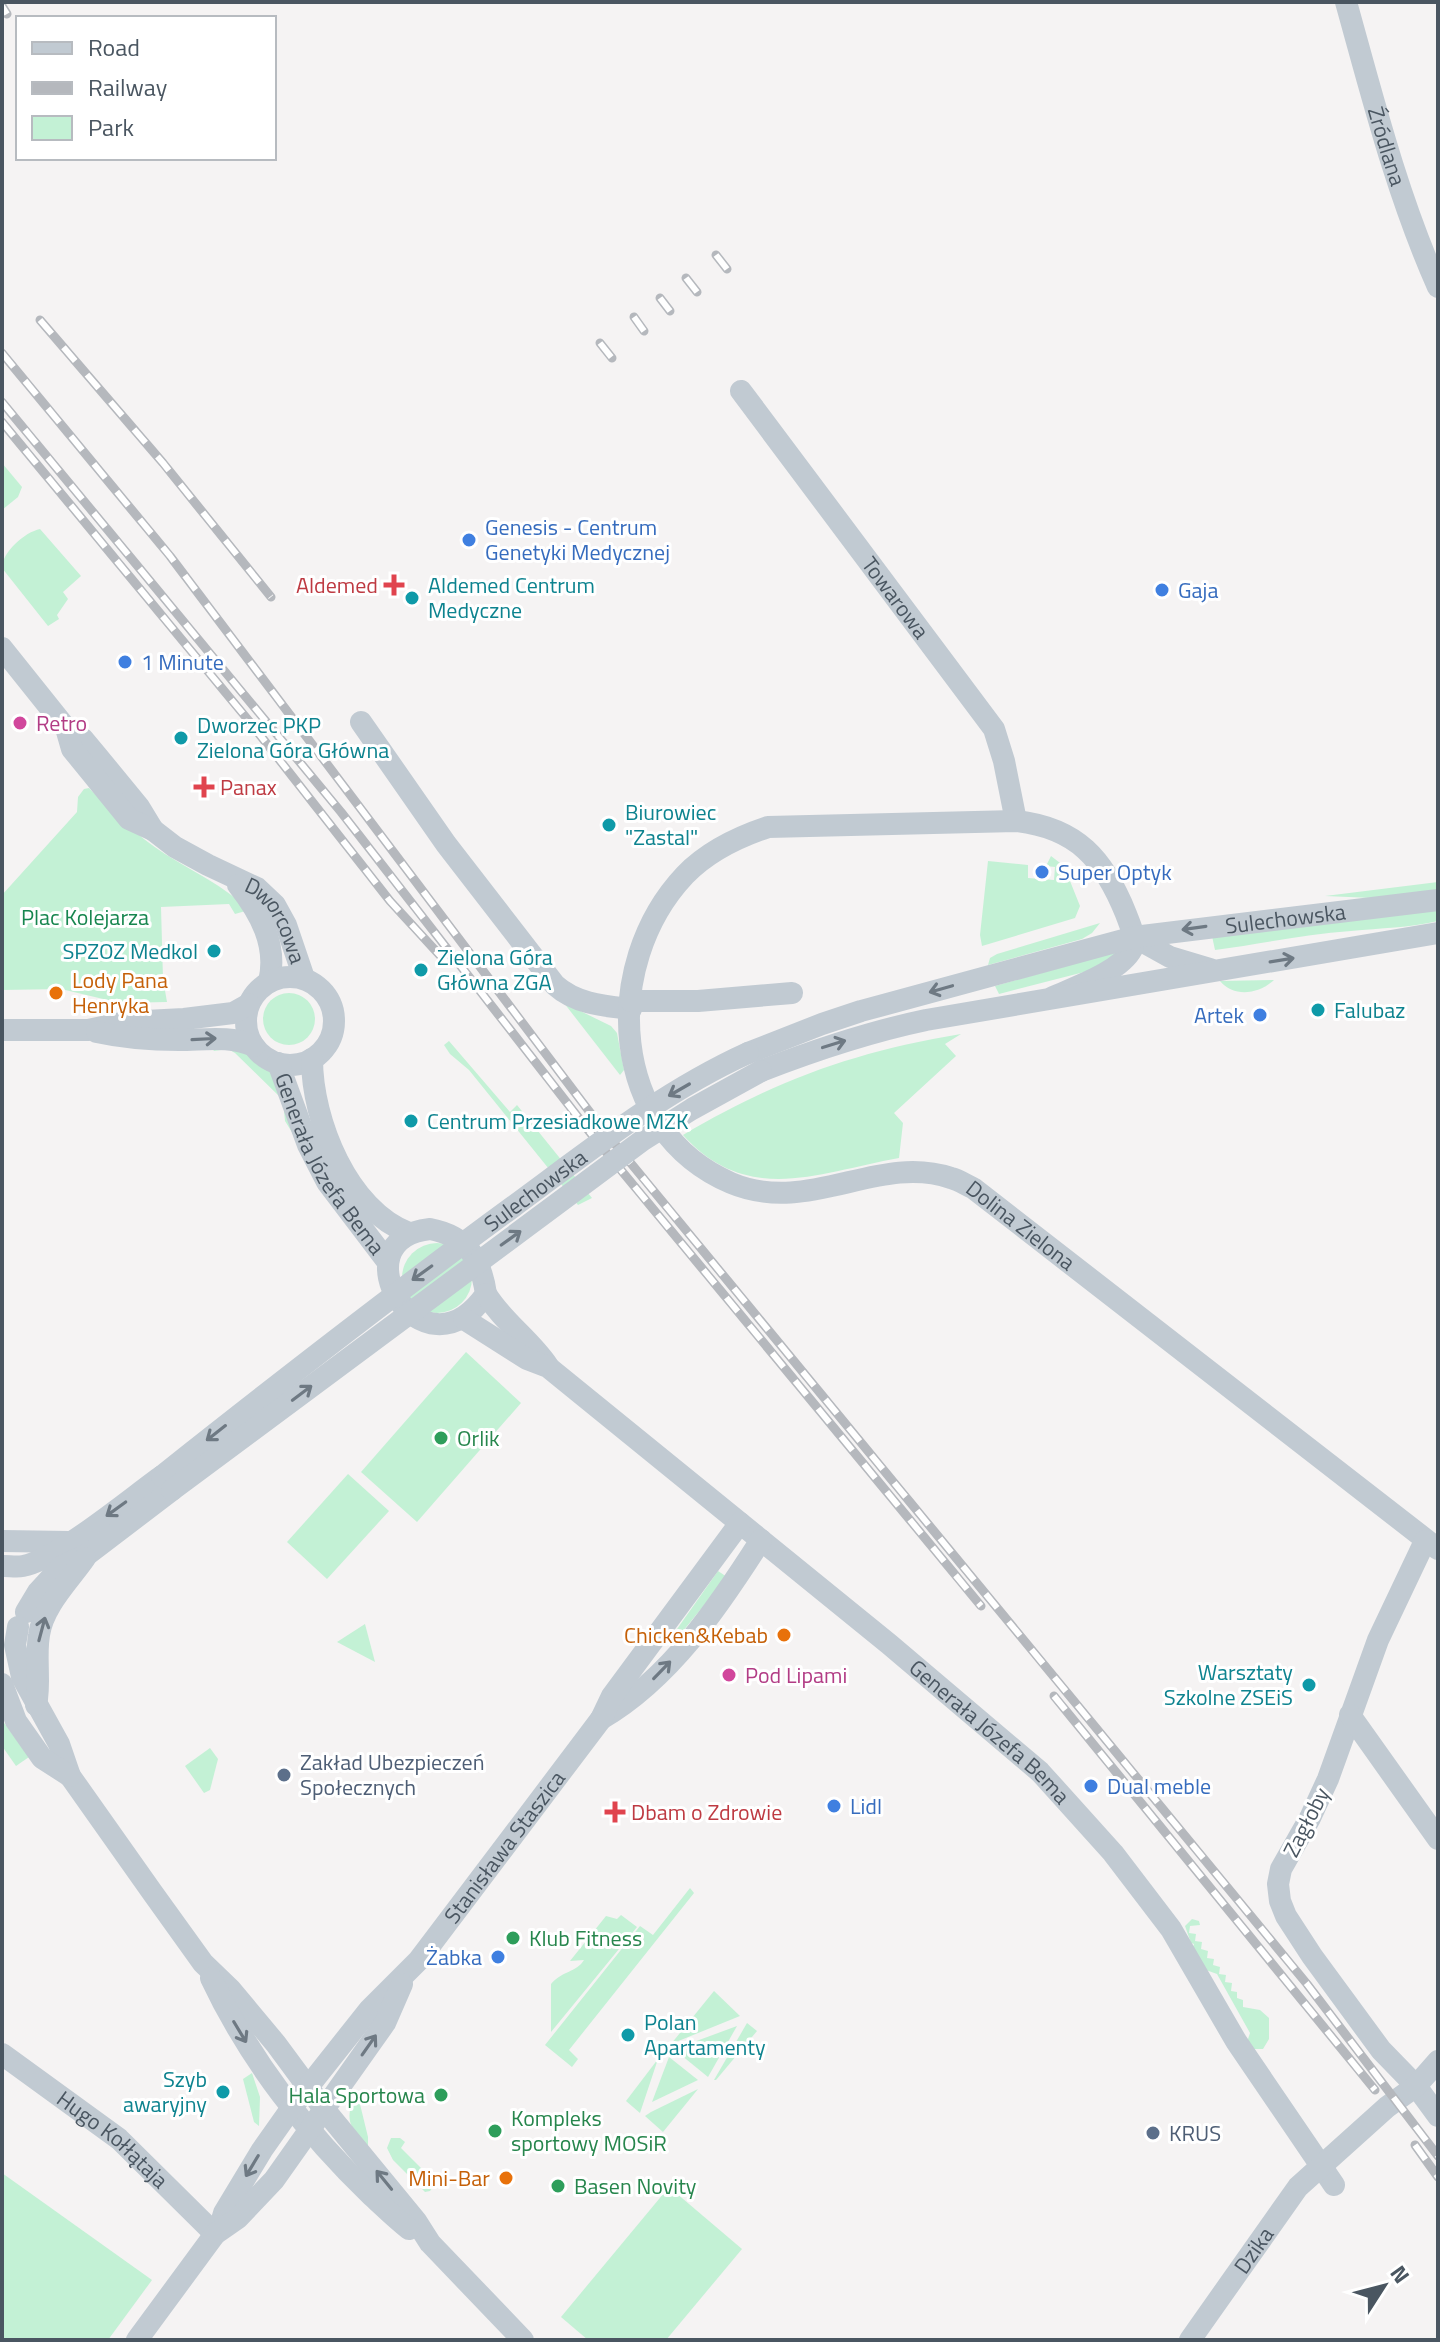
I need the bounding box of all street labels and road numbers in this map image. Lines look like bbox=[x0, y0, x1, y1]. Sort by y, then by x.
street label: Źródlana bbox=[1359, 103, 1415, 190]
street label: Towarowa bbox=[853, 549, 938, 646]
street label: Dworcowa bbox=[240, 868, 315, 968]
street label: Sulechowska bbox=[1223, 894, 1348, 943]
street label: Generała Józefa Bema bbox=[266, 1068, 394, 1262]
street label: Sulechowska bbox=[476, 1141, 594, 1240]
street label: Dolina Zielona bbox=[959, 1172, 1083, 1279]
street label: Generała Józefa Bema bbox=[902, 1651, 1078, 1812]
street label: Stanisława Staszica bbox=[435, 1763, 573, 1931]
street label: Zagłoby bbox=[1274, 1781, 1338, 1863]
street label: Hugo Kołłątaja bbox=[50, 2082, 177, 2196]
street label: Dzika bbox=[1225, 2220, 1282, 2281]

